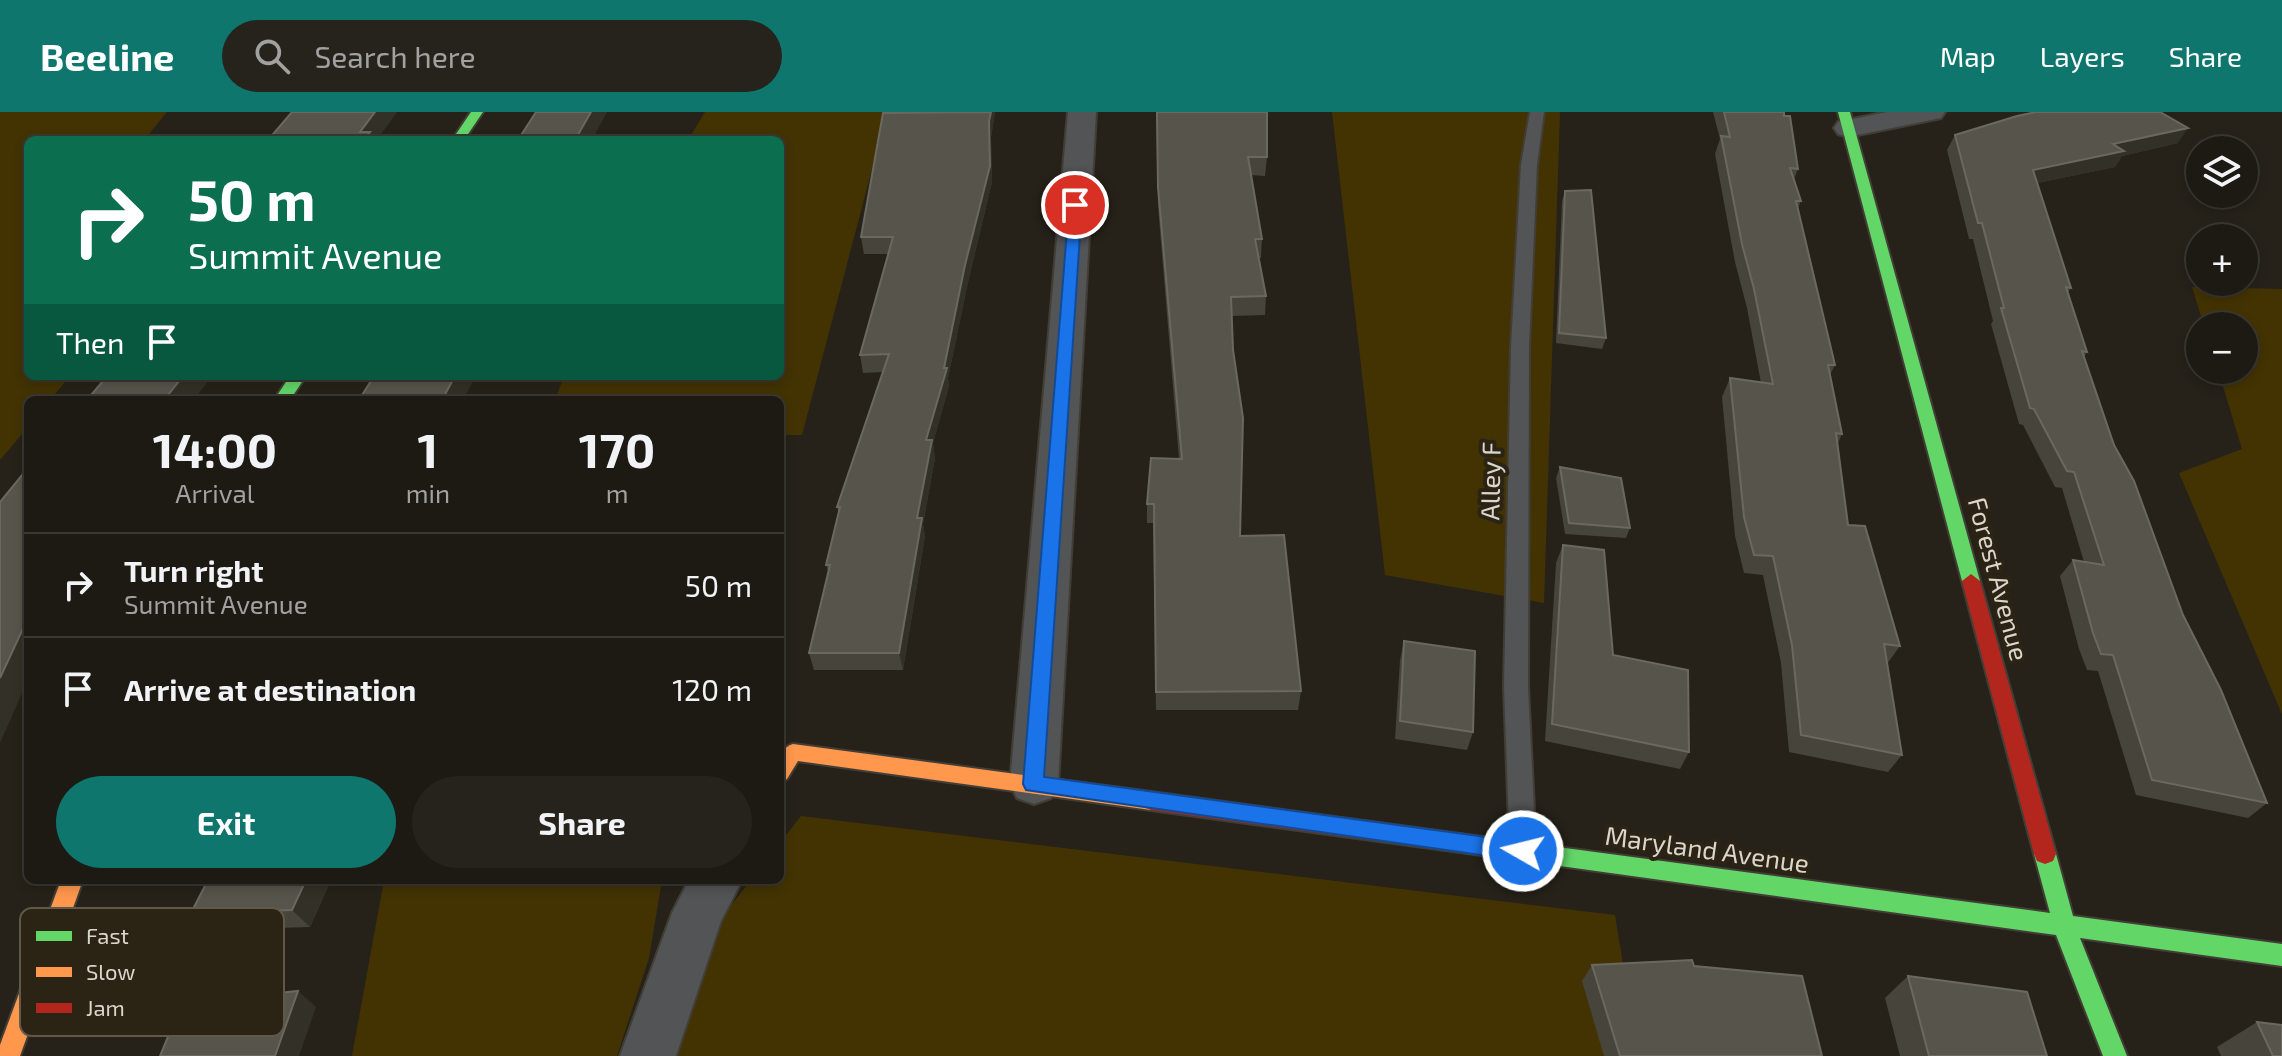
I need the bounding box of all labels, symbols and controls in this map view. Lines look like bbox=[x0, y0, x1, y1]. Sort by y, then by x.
search box bbox=[222, 20, 782, 92]
text: Beeline bbox=[40, 33, 174, 79]
icon: search bbox=[250, 34, 294, 78]
text: Search here bbox=[314, 38, 476, 74]
text: Map bbox=[1940, 39, 1996, 73]
text: Layers bbox=[2040, 39, 2125, 73]
text: Share bbox=[2169, 39, 2242, 73]
map controls bbox=[2186, 136, 2258, 384]
button: layers bbox=[2186, 136, 2258, 208]
text: 50 m bbox=[188, 165, 316, 232]
icon: right bbox=[56, 168, 160, 272]
pin bbox=[1041, 171, 1109, 239]
icon: arrive bbox=[1053, 183, 1097, 227]
button: + bbox=[2186, 224, 2258, 296]
text: Summit Avenue bbox=[188, 233, 442, 276]
button: − bbox=[2186, 312, 2258, 384]
icon: arrive bbox=[140, 320, 184, 364]
text: Then bbox=[56, 324, 124, 360]
text: 14:00 bbox=[153, 420, 277, 478]
text: 1 bbox=[418, 420, 438, 478]
text: 170 bbox=[579, 420, 655, 478]
street label: Alley F bbox=[1473, 441, 1506, 520]
text: Arrival bbox=[175, 477, 254, 508]
text: min bbox=[406, 477, 450, 508]
text: m bbox=[606, 477, 628, 508]
street label: Forest Avenue bbox=[1963, 494, 2036, 664]
text: Turn right bbox=[124, 552, 264, 588]
icon: right bbox=[56, 563, 100, 607]
text: 50 m bbox=[685, 567, 752, 603]
text: Summit Avenue bbox=[124, 588, 308, 619]
icon: arrive bbox=[56, 667, 100, 711]
text: Arrive at destination bbox=[124, 671, 416, 707]
text: 120 m bbox=[672, 671, 752, 707]
button: Exit bbox=[56, 776, 396, 868]
button: Share bbox=[412, 776, 752, 868]
position arrow bbox=[1481, 809, 1565, 893]
street label: Maryland Avenue bbox=[1603, 819, 1811, 878]
legend bbox=[20, 908, 284, 1036]
text: Fast bbox=[86, 922, 129, 948]
text: Slow bbox=[86, 958, 135, 984]
text: Jam bbox=[86, 994, 125, 1020]

